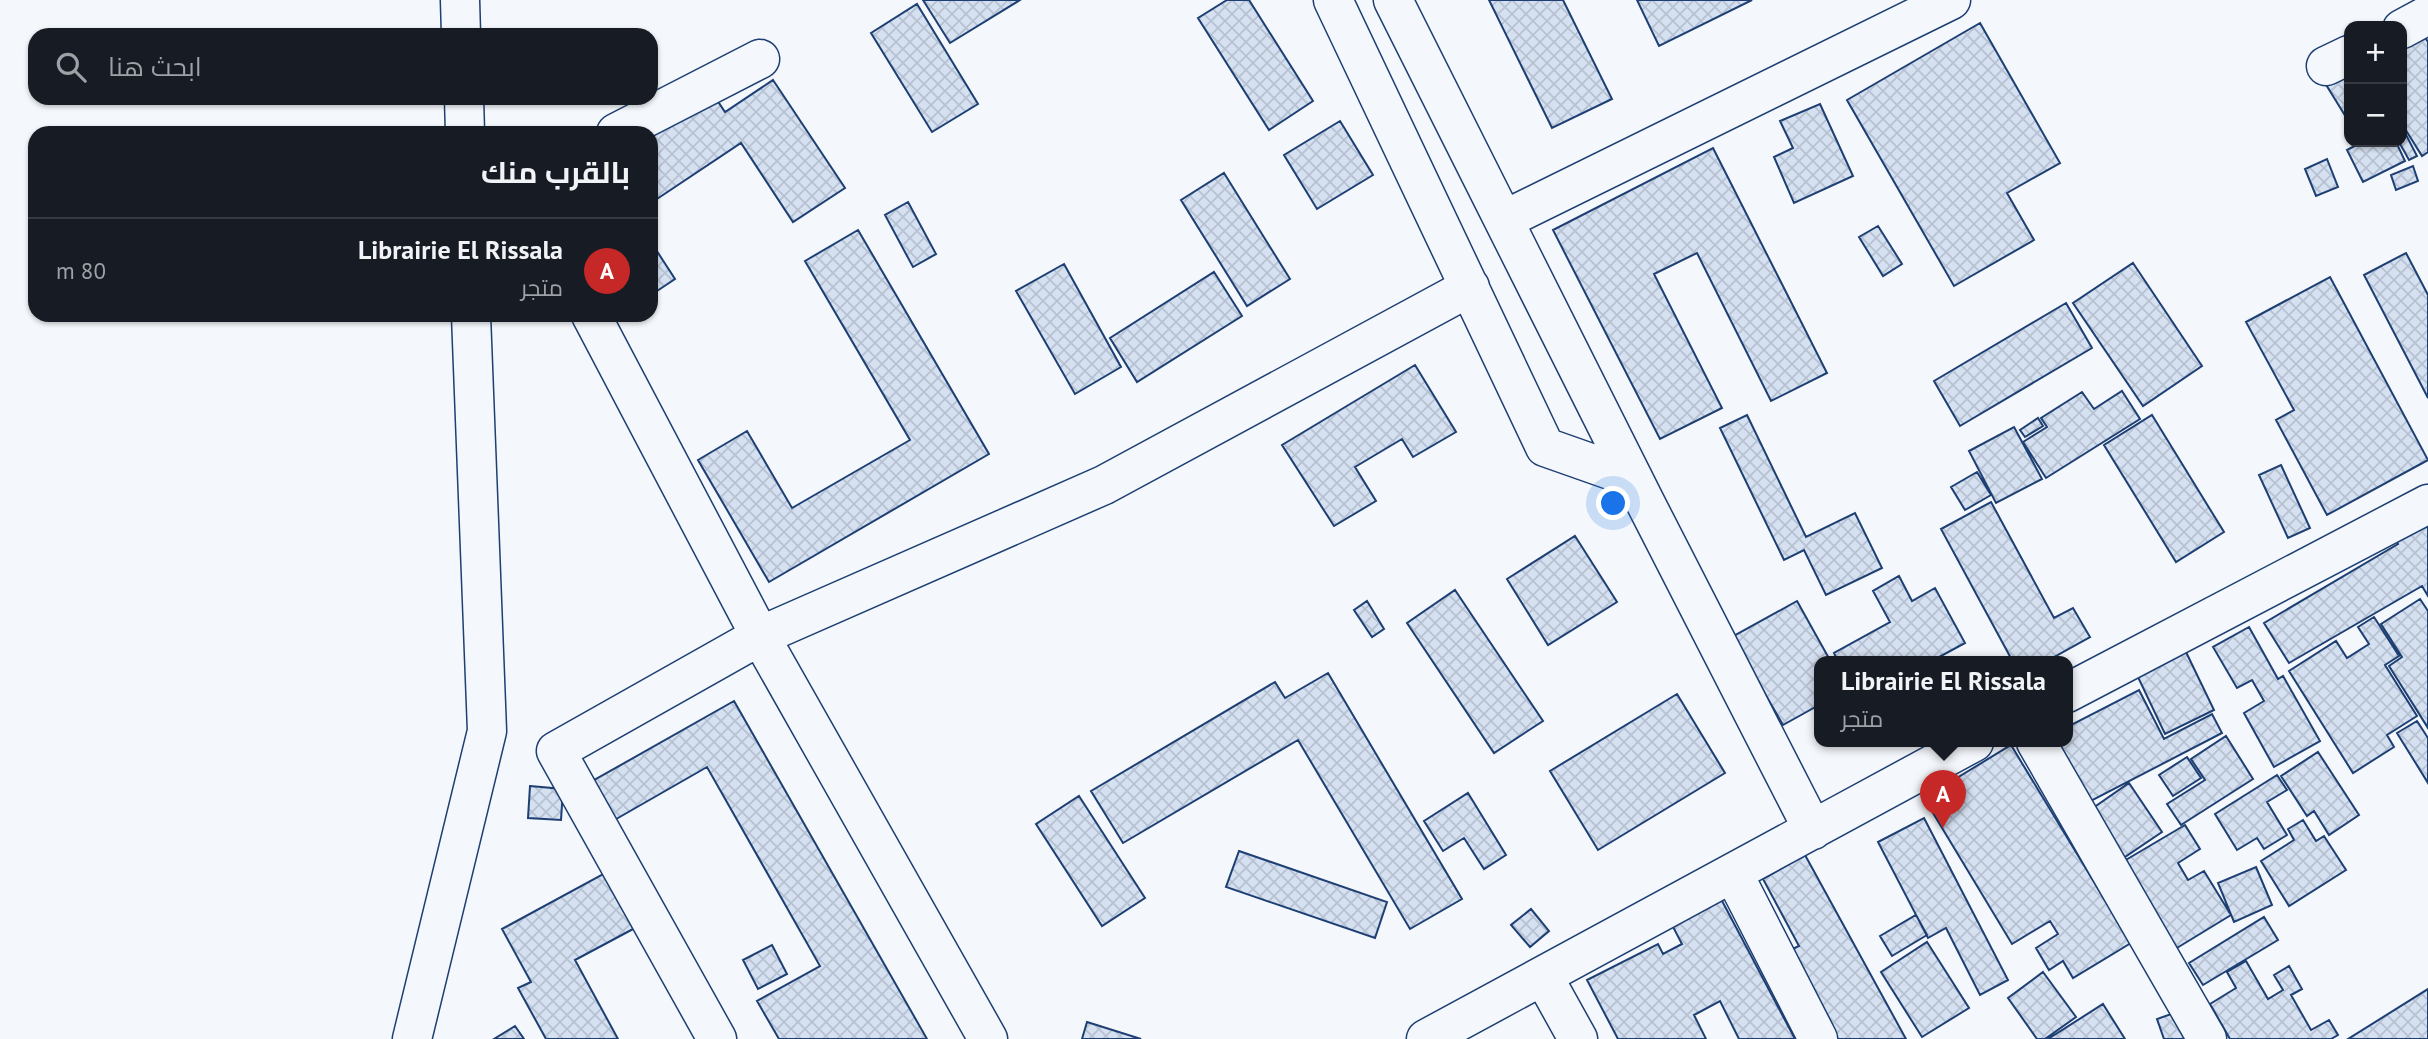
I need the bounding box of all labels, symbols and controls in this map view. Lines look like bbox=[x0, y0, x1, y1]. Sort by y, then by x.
map controls bbox=[2344, 21, 2407, 147]
button: + bbox=[2344, 21, 2407, 84]
search box bbox=[28, 28, 658, 105]
icon: search bbox=[52, 48, 90, 86]
text: ابحث هنا bbox=[108, 50, 202, 83]
button: − bbox=[2344, 84, 2407, 147]
text: بالقرب منك bbox=[481, 152, 630, 191]
text: Librairie El Rissala bbox=[358, 233, 563, 266]
text: 80 m bbox=[56, 256, 106, 285]
text: A bbox=[600, 256, 614, 285]
text: متجر bbox=[521, 273, 563, 302]
your location bbox=[1596, 486, 1630, 520]
popup bbox=[1814, 656, 2073, 747]
text: Librairie El Rissala bbox=[1841, 664, 2046, 697]
text: متجر bbox=[1841, 704, 1883, 733]
pin: A bbox=[1920, 770, 1966, 828]

